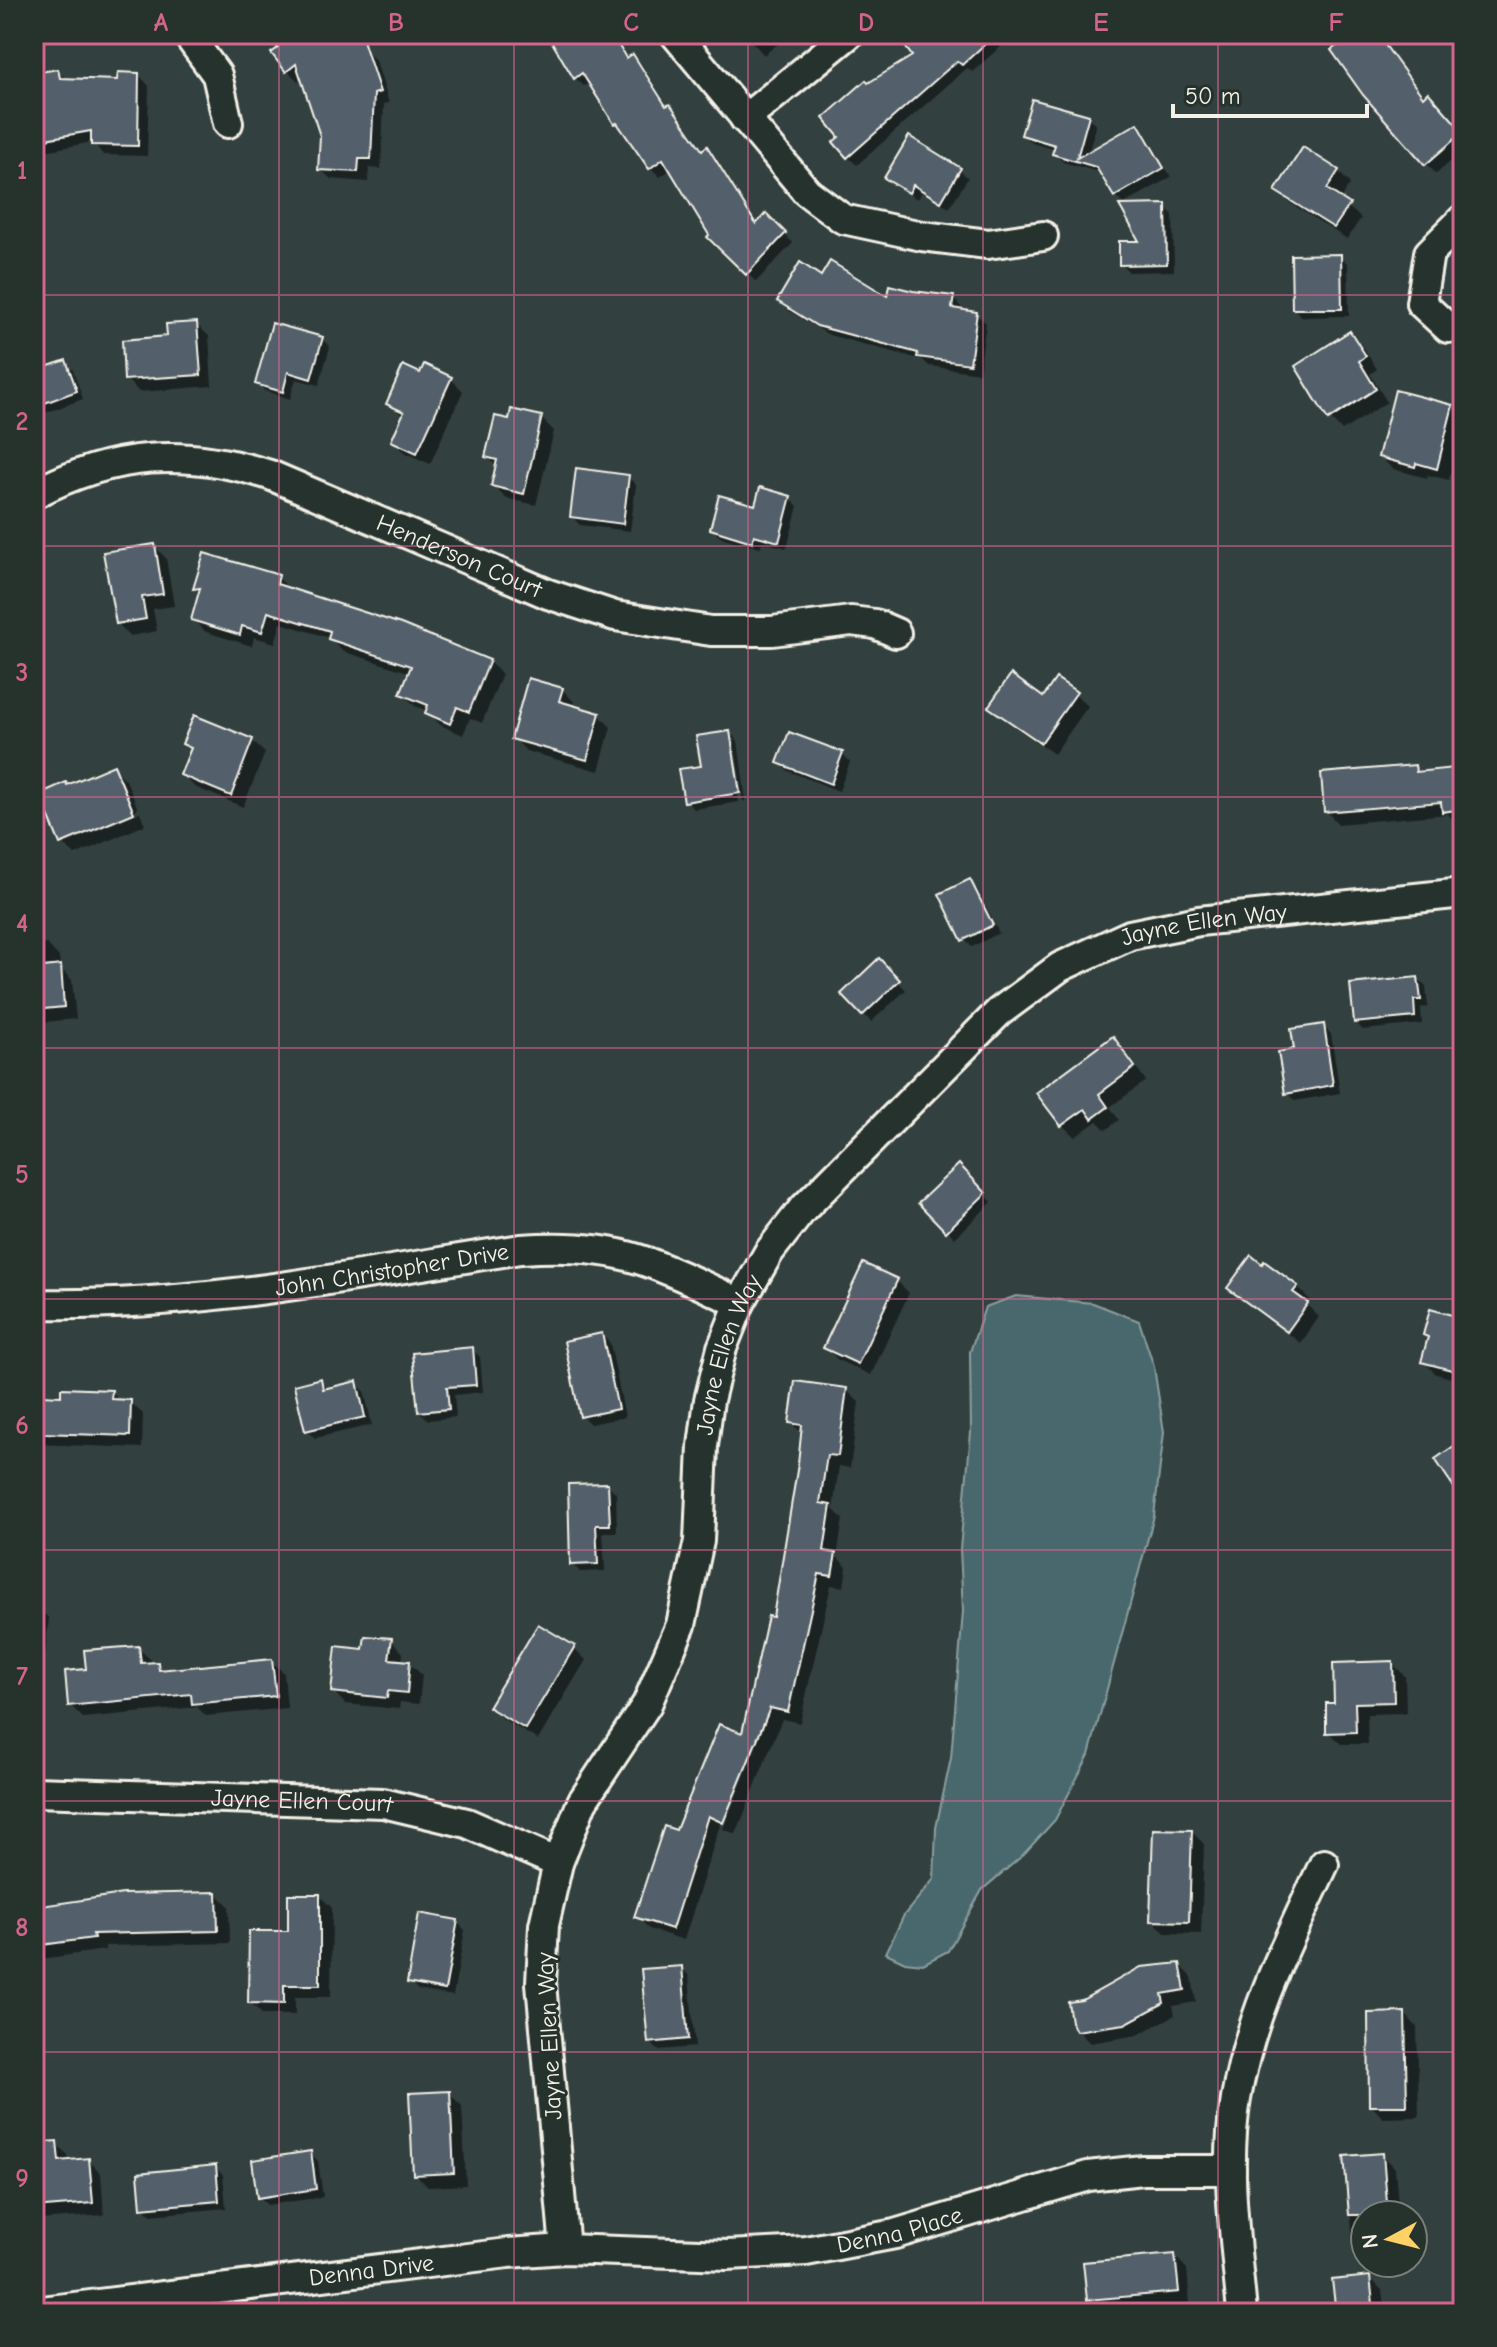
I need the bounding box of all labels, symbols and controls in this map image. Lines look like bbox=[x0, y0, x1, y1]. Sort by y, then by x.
text: A bbox=[154, 8, 169, 38]
text: B bbox=[388, 8, 404, 38]
text: C bbox=[623, 8, 639, 38]
text: D bbox=[858, 8, 874, 38]
text: E bbox=[1093, 8, 1109, 38]
text: F bbox=[1328, 8, 1344, 38]
scale bar bbox=[1173, 68, 1367, 118]
text: 50 m bbox=[1185, 82, 1241, 110]
text: 1 bbox=[17, 156, 27, 186]
text: 2 bbox=[16, 407, 28, 437]
street label: Henderson Court bbox=[372, 508, 547, 604]
text: 3 bbox=[16, 658, 28, 688]
street label: Jayne Ellen Way bbox=[1116, 898, 1288, 952]
text: 4 bbox=[16, 909, 28, 939]
text: 5 bbox=[15, 1160, 29, 1190]
street label: John Christopher Drive bbox=[273, 1237, 511, 1302]
street label: Jayne Ellen Way bbox=[691, 1269, 767, 1437]
text: 6 bbox=[15, 1411, 29, 1441]
text: 7 bbox=[16, 1662, 28, 1692]
street label: Jayne Ellen Court bbox=[211, 1784, 397, 1819]
text: 8 bbox=[15, 1913, 29, 1943]
street label: Jayne Ellen Way bbox=[531, 1951, 567, 2121]
text: 9 bbox=[15, 2164, 29, 2194]
north arrow bbox=[1349, 2199, 1429, 2279]
street label: Denna Place bbox=[834, 2201, 966, 2259]
text: N bbox=[1356, 2233, 1384, 2250]
street label: Denna Drive bbox=[307, 2248, 436, 2292]

